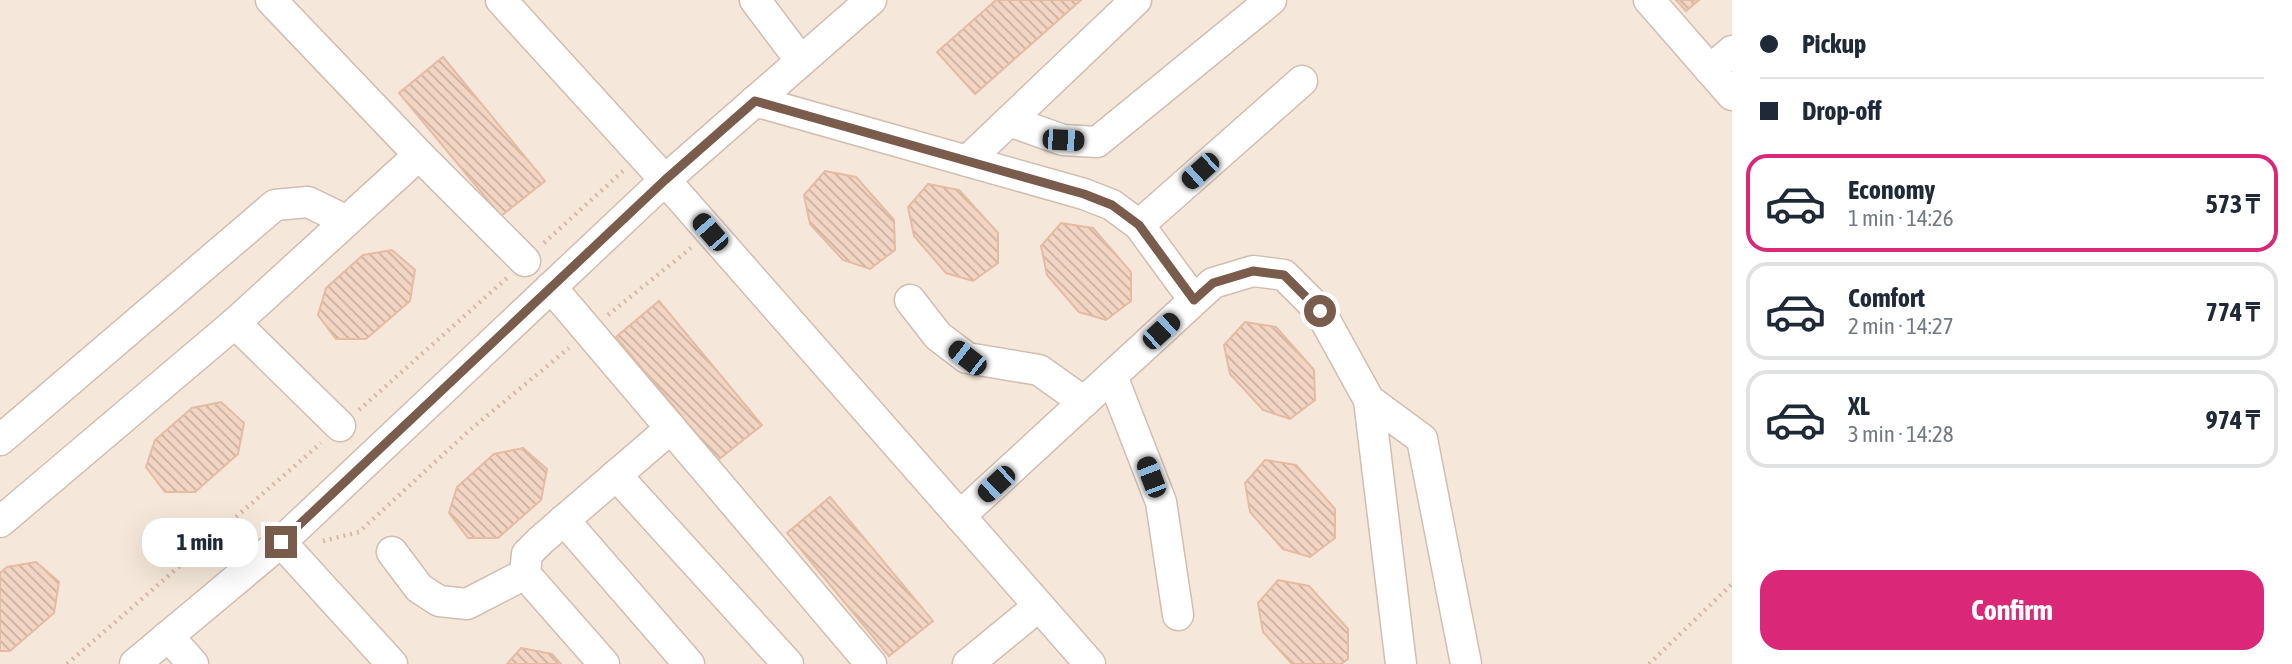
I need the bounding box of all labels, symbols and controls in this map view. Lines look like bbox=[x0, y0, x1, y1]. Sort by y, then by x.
text: Pickup bbox=[1802, 29, 1866, 59]
text: Drop-off bbox=[1802, 96, 1882, 126]
car bbox=[1042, 128, 1085, 152]
car bbox=[1178, 149, 1223, 193]
icon: car bbox=[1764, 172, 1827, 235]
text: Economy bbox=[1848, 175, 1935, 205]
text: 573 ₸ bbox=[2206, 189, 2260, 219]
text: 1 min · 14:26 bbox=[1848, 205, 1954, 231]
car bbox=[689, 209, 732, 255]
icon: car bbox=[1764, 280, 1827, 343]
text: Comfort bbox=[1848, 283, 1925, 313]
route start bbox=[1304, 295, 1336, 327]
text: 774 ₸ bbox=[2206, 297, 2260, 327]
car bbox=[1139, 309, 1184, 353]
text: 2 min · 14:27 bbox=[1848, 313, 1954, 339]
car bbox=[944, 337, 991, 379]
icon: car bbox=[1764, 388, 1827, 451]
text: XL bbox=[1848, 391, 1870, 421]
text: 974 ₸ bbox=[2206, 405, 2260, 435]
text: 3 min · 14:28 bbox=[1848, 421, 1954, 447]
car bbox=[1134, 454, 1169, 500]
car bbox=[974, 462, 1019, 506]
callout: 1 min bbox=[141, 518, 256, 566]
route end bbox=[265, 526, 297, 558]
text: 1 min bbox=[177, 529, 223, 555]
button: Confirm bbox=[1760, 570, 2264, 650]

